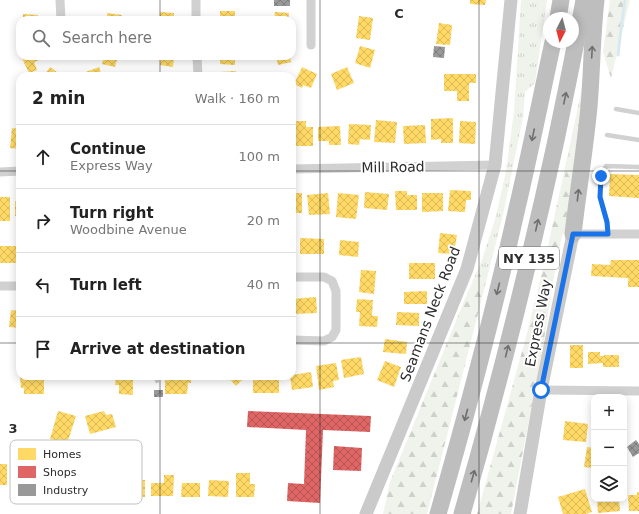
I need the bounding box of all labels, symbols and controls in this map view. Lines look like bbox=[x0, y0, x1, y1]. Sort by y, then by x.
text: C bbox=[394, 6, 404, 21]
north arrow bbox=[543, 12, 579, 48]
search box bbox=[16, 16, 296, 60]
icon: search bbox=[30, 27, 52, 49]
text: Search here bbox=[62, 29, 152, 47]
one-way arrow bbox=[588, 46, 596, 59]
text: 2 min bbox=[32, 88, 85, 108]
text: Walk · 160 m bbox=[195, 91, 280, 106]
one-way arrow bbox=[561, 91, 569, 104]
one-way arrow bbox=[529, 128, 537, 141]
text: Continue bbox=[70, 140, 146, 158]
icon: ahead bbox=[32, 146, 54, 168]
text: 100 m bbox=[238, 149, 280, 164]
text: Express Way bbox=[70, 158, 153, 173]
street label: Mill Road bbox=[361, 158, 425, 176]
route end bbox=[592, 167, 610, 185]
one-way arrow bbox=[574, 189, 582, 202]
text: Turn right bbox=[70, 204, 154, 222]
icon: right bbox=[32, 210, 54, 232]
text: 20 m bbox=[247, 213, 280, 228]
one-way arrow bbox=[534, 218, 542, 231]
text: Woodbine Avenue bbox=[70, 222, 187, 237]
street label: Seamans Neck Road bbox=[397, 244, 463, 384]
road number: NY 135 bbox=[499, 247, 559, 269]
icon: left bbox=[32, 274, 54, 296]
text: Turn left bbox=[70, 276, 142, 294]
text: 40 m bbox=[247, 277, 280, 292]
street label: Express Way bbox=[522, 278, 554, 368]
one-way arrow bbox=[494, 282, 501, 295]
icon: arrive bbox=[32, 338, 54, 360]
text: Arrive at destination bbox=[70, 340, 245, 358]
one-way arrow bbox=[503, 345, 511, 358]
route start bbox=[532, 381, 550, 399]
map controls bbox=[591, 394, 627, 502]
button: + bbox=[591, 394, 627, 430]
one-way arrow bbox=[462, 408, 469, 421]
text: 3 bbox=[8, 421, 18, 436]
button: − bbox=[591, 430, 627, 466]
legend bbox=[10, 440, 142, 504]
text: Homes bbox=[43, 448, 81, 461]
text: Shops bbox=[43, 466, 77, 479]
button: layers bbox=[591, 466, 627, 502]
one-way arrow bbox=[470, 470, 477, 483]
text: Industry bbox=[43, 484, 89, 497]

